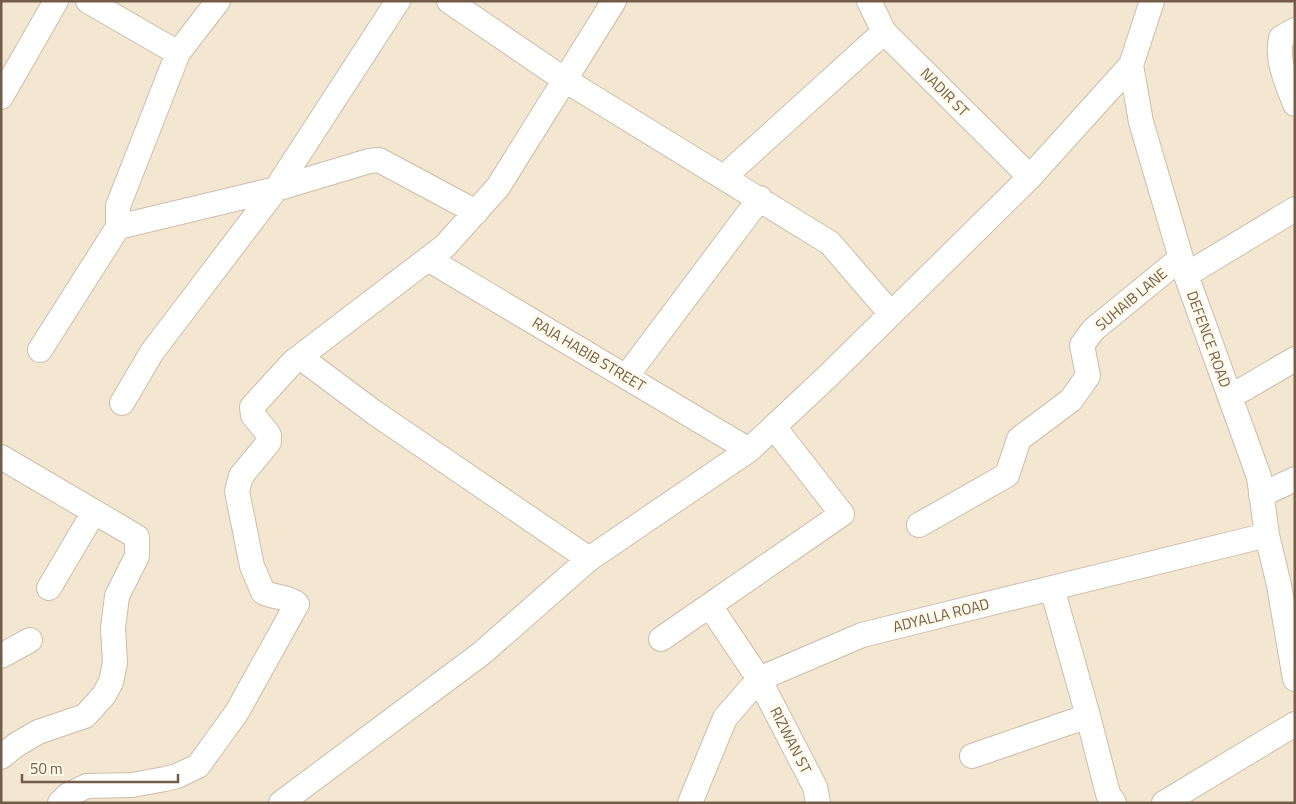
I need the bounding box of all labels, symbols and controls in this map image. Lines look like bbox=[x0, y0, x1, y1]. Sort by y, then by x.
street label: NADIR ST bbox=[915, 62, 975, 122]
street label: SUHAIB LANE bbox=[1090, 262, 1172, 336]
street label: DEFENCE ROAD bbox=[1181, 287, 1237, 391]
street label: RAJA HABIB STREET bbox=[528, 311, 650, 397]
street label: ADYALLA ROAD bbox=[890, 592, 992, 638]
street label: RIZWAN ST bbox=[764, 703, 818, 778]
scale bar bbox=[22, 752, 179, 784]
text: 50 m bbox=[30, 757, 63, 780]

